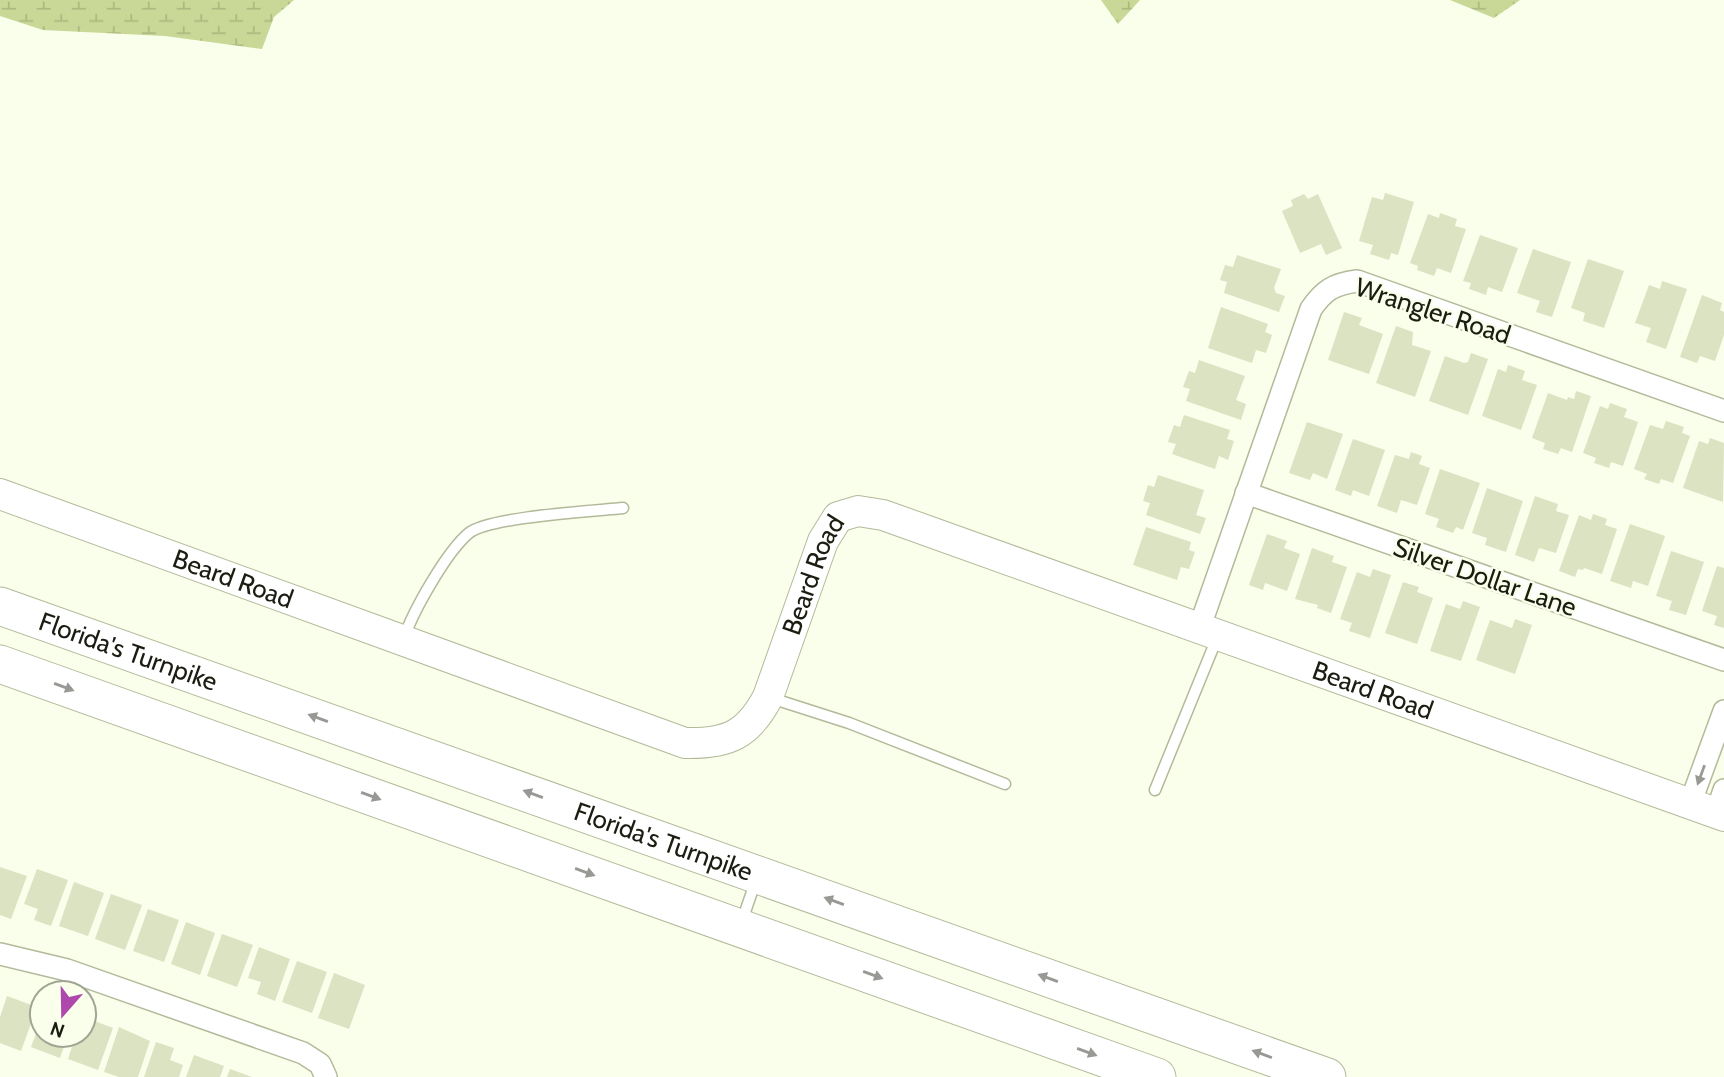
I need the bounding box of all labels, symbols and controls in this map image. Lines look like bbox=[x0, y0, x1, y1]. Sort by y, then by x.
street label: Wrangler Road bbox=[1351, 271, 1515, 351]
street label: Beard Road bbox=[775, 509, 851, 639]
street label: Silver Dollar Lane bbox=[1389, 531, 1581, 623]
street label: Beard Road bbox=[168, 542, 298, 615]
street label: Florida's Turnpike bbox=[35, 605, 222, 698]
street label: Beard Road bbox=[1308, 654, 1437, 727]
one-way arrow bbox=[54, 682, 75, 693]
one-way arrow bbox=[308, 712, 329, 723]
one-way arrow bbox=[1695, 765, 1706, 786]
one-way arrow bbox=[522, 788, 543, 799]
one-way arrow bbox=[360, 791, 381, 802]
street label: Florida's Turnpike bbox=[570, 795, 757, 888]
one-way arrow bbox=[575, 867, 596, 878]
one-way arrow bbox=[823, 895, 844, 906]
one-way arrow bbox=[863, 970, 884, 981]
one-way arrow bbox=[1038, 972, 1059, 983]
north arrow bbox=[28, 979, 98, 1049]
text: N bbox=[47, 1016, 68, 1043]
one-way arrow bbox=[1077, 1047, 1098, 1058]
one-way arrow bbox=[1252, 1048, 1273, 1059]

